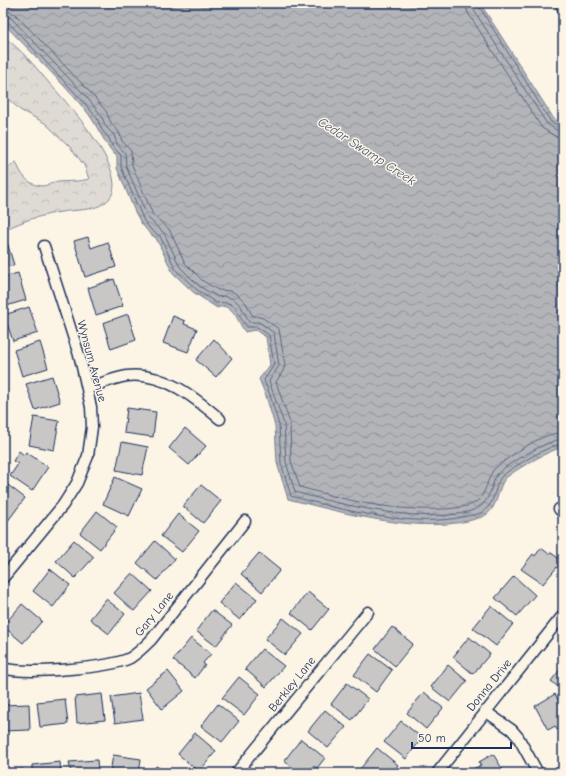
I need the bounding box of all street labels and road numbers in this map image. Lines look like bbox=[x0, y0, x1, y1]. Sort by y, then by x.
street label: Wynsum Avenue bbox=[74, 319, 110, 403]
street label: Gary Lane bbox=[132, 589, 176, 639]
street label: Berkley Lane bbox=[266, 654, 318, 714]
street label: Donna Drive bbox=[464, 656, 514, 714]

